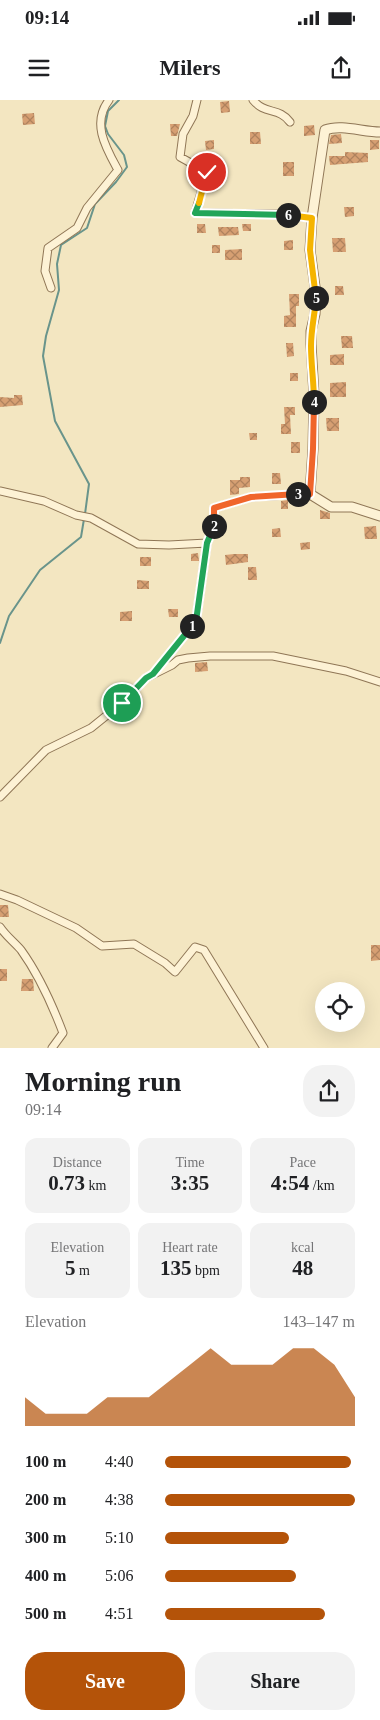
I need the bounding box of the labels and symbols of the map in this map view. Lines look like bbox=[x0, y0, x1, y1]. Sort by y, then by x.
pin bbox=[186, 151, 228, 193]
pin: 6 bbox=[276, 202, 300, 228]
pin: 5 bbox=[304, 286, 328, 310]
pin: 4 bbox=[302, 390, 326, 414]
pin: 3 bbox=[286, 482, 310, 506]
pin: 2 bbox=[202, 514, 226, 538]
pin: 1 bbox=[180, 614, 204, 638]
pin bbox=[101, 682, 143, 724]

